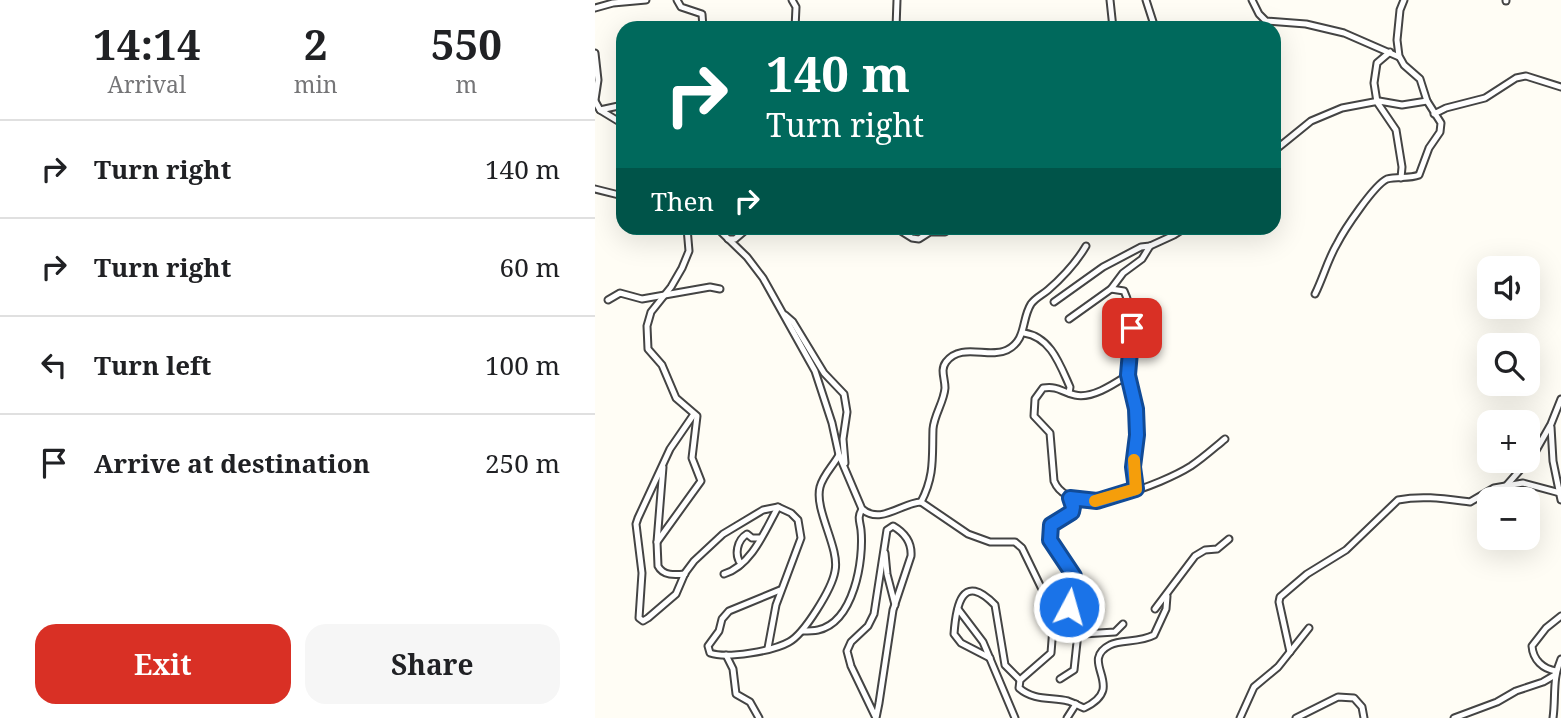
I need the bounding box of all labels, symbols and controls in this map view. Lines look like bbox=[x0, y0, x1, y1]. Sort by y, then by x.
text: 14:14 bbox=[93, 15, 201, 72]
text: 2 bbox=[304, 15, 328, 72]
text: 550 bbox=[431, 15, 502, 72]
text: 140 m bbox=[766, 40, 910, 106]
icon: right bbox=[651, 49, 742, 140]
text: Arrival bbox=[108, 68, 186, 100]
text: min bbox=[294, 68, 338, 100]
text: m bbox=[455, 68, 477, 100]
text: Turn right bbox=[766, 103, 924, 146]
icon: right bbox=[35, 150, 73, 188]
text: Turn right bbox=[94, 151, 231, 187]
text: 140 m bbox=[485, 151, 560, 187]
icon: right bbox=[728, 182, 766, 220]
text: Then bbox=[651, 183, 714, 219]
icon: right bbox=[35, 248, 73, 286]
text: Turn right bbox=[94, 249, 231, 285]
text: 60 m bbox=[500, 249, 560, 285]
map controls bbox=[1477, 256, 1540, 550]
button: sound bbox=[1477, 256, 1540, 319]
pin bbox=[1102, 298, 1162, 358]
icon: arrive bbox=[1113, 309, 1151, 347]
button: search bbox=[1477, 333, 1540, 396]
icon: left bbox=[35, 346, 73, 384]
text: Turn left bbox=[94, 347, 211, 383]
text: 100 m bbox=[485, 347, 560, 383]
button: + bbox=[1477, 410, 1540, 473]
icon: arrive bbox=[35, 444, 73, 482]
text: Arrive at destination bbox=[94, 445, 370, 481]
text: 250 m bbox=[485, 445, 560, 481]
button: − bbox=[1477, 487, 1540, 550]
position arrow bbox=[1032, 570, 1106, 644]
button: Exit bbox=[35, 624, 291, 704]
button: Share bbox=[305, 624, 560, 704]

